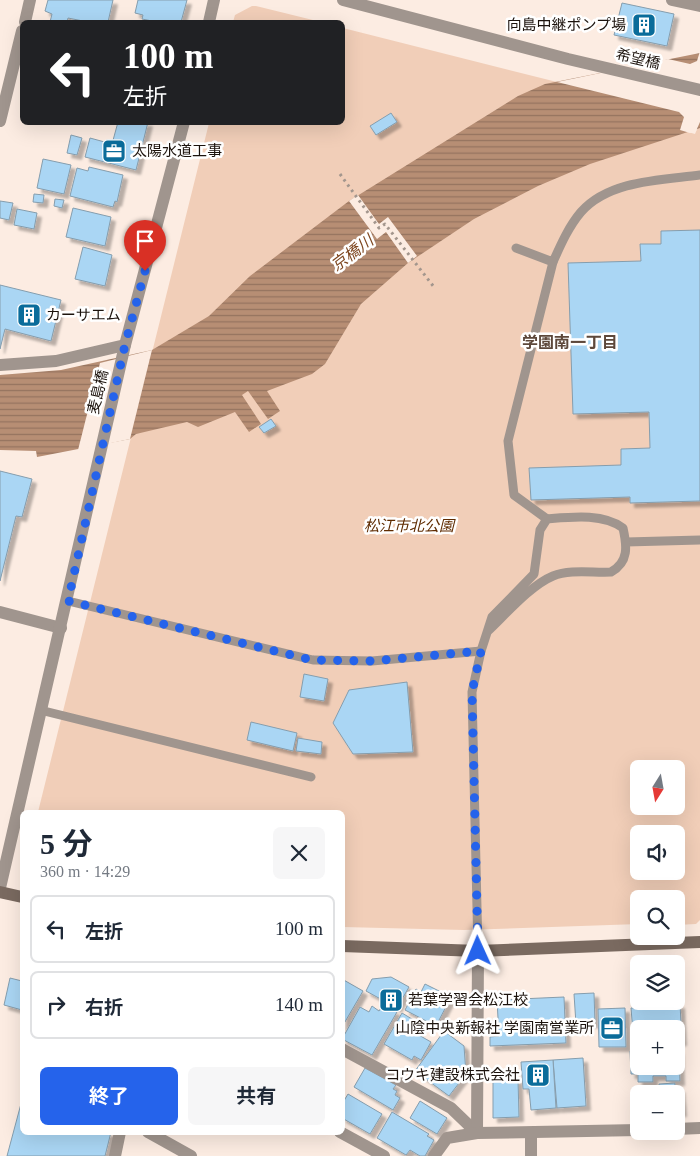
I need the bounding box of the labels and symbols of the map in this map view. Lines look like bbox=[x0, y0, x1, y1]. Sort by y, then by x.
building icon: 向島中継ポンプ場 bbox=[631, 12, 657, 38]
place label: 向島中継ポンプ場 bbox=[506, 16, 626, 33]
street label: 希望橋 bbox=[614, 46, 662, 72]
office icon: 太陽水道工事 bbox=[101, 138, 127, 164]
place label: 太陽水道工事 bbox=[132, 143, 222, 159]
pin bbox=[124, 220, 166, 271]
water label: 京橋川 bbox=[328, 231, 378, 274]
building icon: カーサエム bbox=[16, 302, 42, 328]
place label: カーサエム bbox=[46, 307, 121, 323]
district label: 学園南一丁目 bbox=[522, 334, 618, 351]
street label: 麦島橋 bbox=[85, 368, 111, 416]
park label: 松江市北公園 bbox=[364, 518, 456, 534]
north arrow bbox=[630, 760, 685, 815]
position arrow bbox=[451, 924, 503, 976]
building icon: 若葉学習会松江校 bbox=[378, 987, 404, 1013]
place label: 若葉学習会松江校 bbox=[408, 992, 528, 1008]
office icon: 山陰中央新報社 学園南営業所 bbox=[599, 1015, 625, 1041]
place label: 山陰中央新報社 学園南営業所 bbox=[395, 1020, 594, 1036]
building icon: コウキ建設株式会社 bbox=[525, 1062, 551, 1088]
place label: コウキ建設株式会社 bbox=[386, 1067, 520, 1083]

